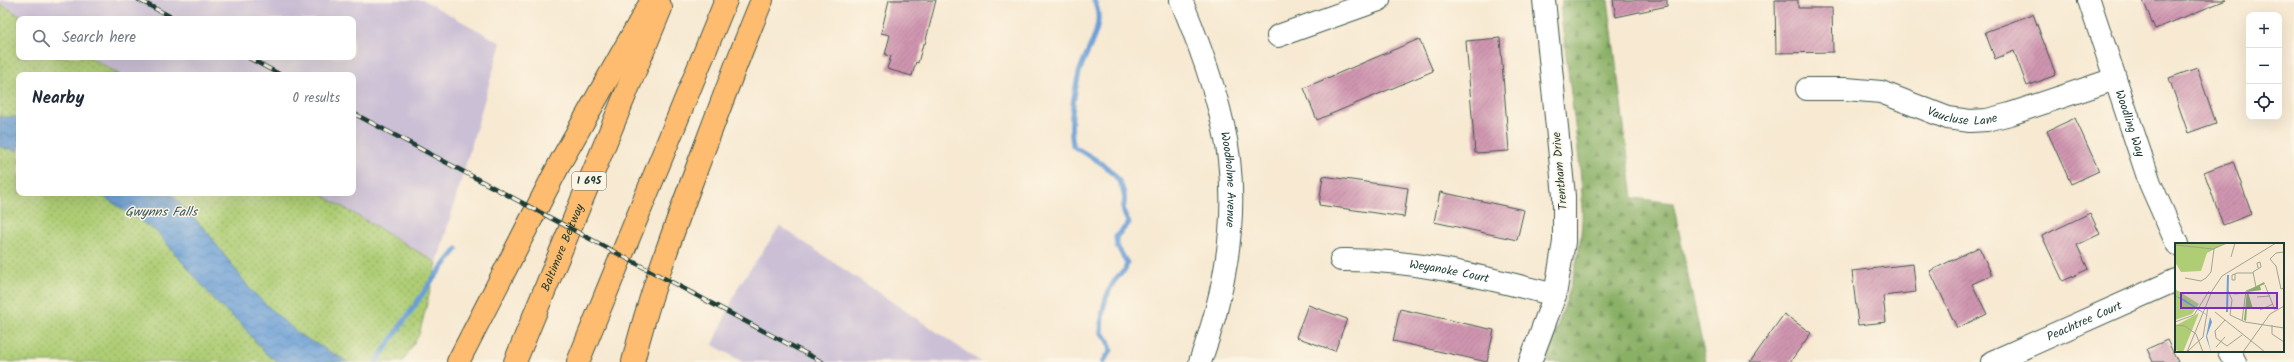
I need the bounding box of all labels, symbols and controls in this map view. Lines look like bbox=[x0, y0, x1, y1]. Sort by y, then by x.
map controls bbox=[2246, 12, 2282, 120]
button: + bbox=[2246, 12, 2282, 48]
search box bbox=[16, 16, 356, 60]
text: Search here bbox=[62, 26, 136, 50]
icon: search bbox=[30, 27, 52, 49]
button: − bbox=[2246, 48, 2282, 84]
button: locate bbox=[2246, 84, 2282, 120]
text: Nearby bbox=[32, 85, 84, 112]
street label: Woodling Way bbox=[2110, 87, 2150, 160]
text: 0 results bbox=[293, 88, 340, 109]
street label: Vaucluse Lane bbox=[1924, 101, 2000, 131]
street label: Woodholme Avenue bbox=[1215, 130, 1241, 229]
street label: Trentham Drive bbox=[1547, 131, 1573, 211]
road number: I 695 bbox=[572, 172, 606, 190]
street label: Baltimore Beltway bbox=[536, 200, 589, 294]
water label: Gwynns Falls bbox=[125, 202, 199, 223]
inset map bbox=[2175, 243, 2284, 352]
street label: Weyanoke Court bbox=[1408, 255, 1491, 288]
street label: Peachtree Court bbox=[2044, 296, 2125, 346]

